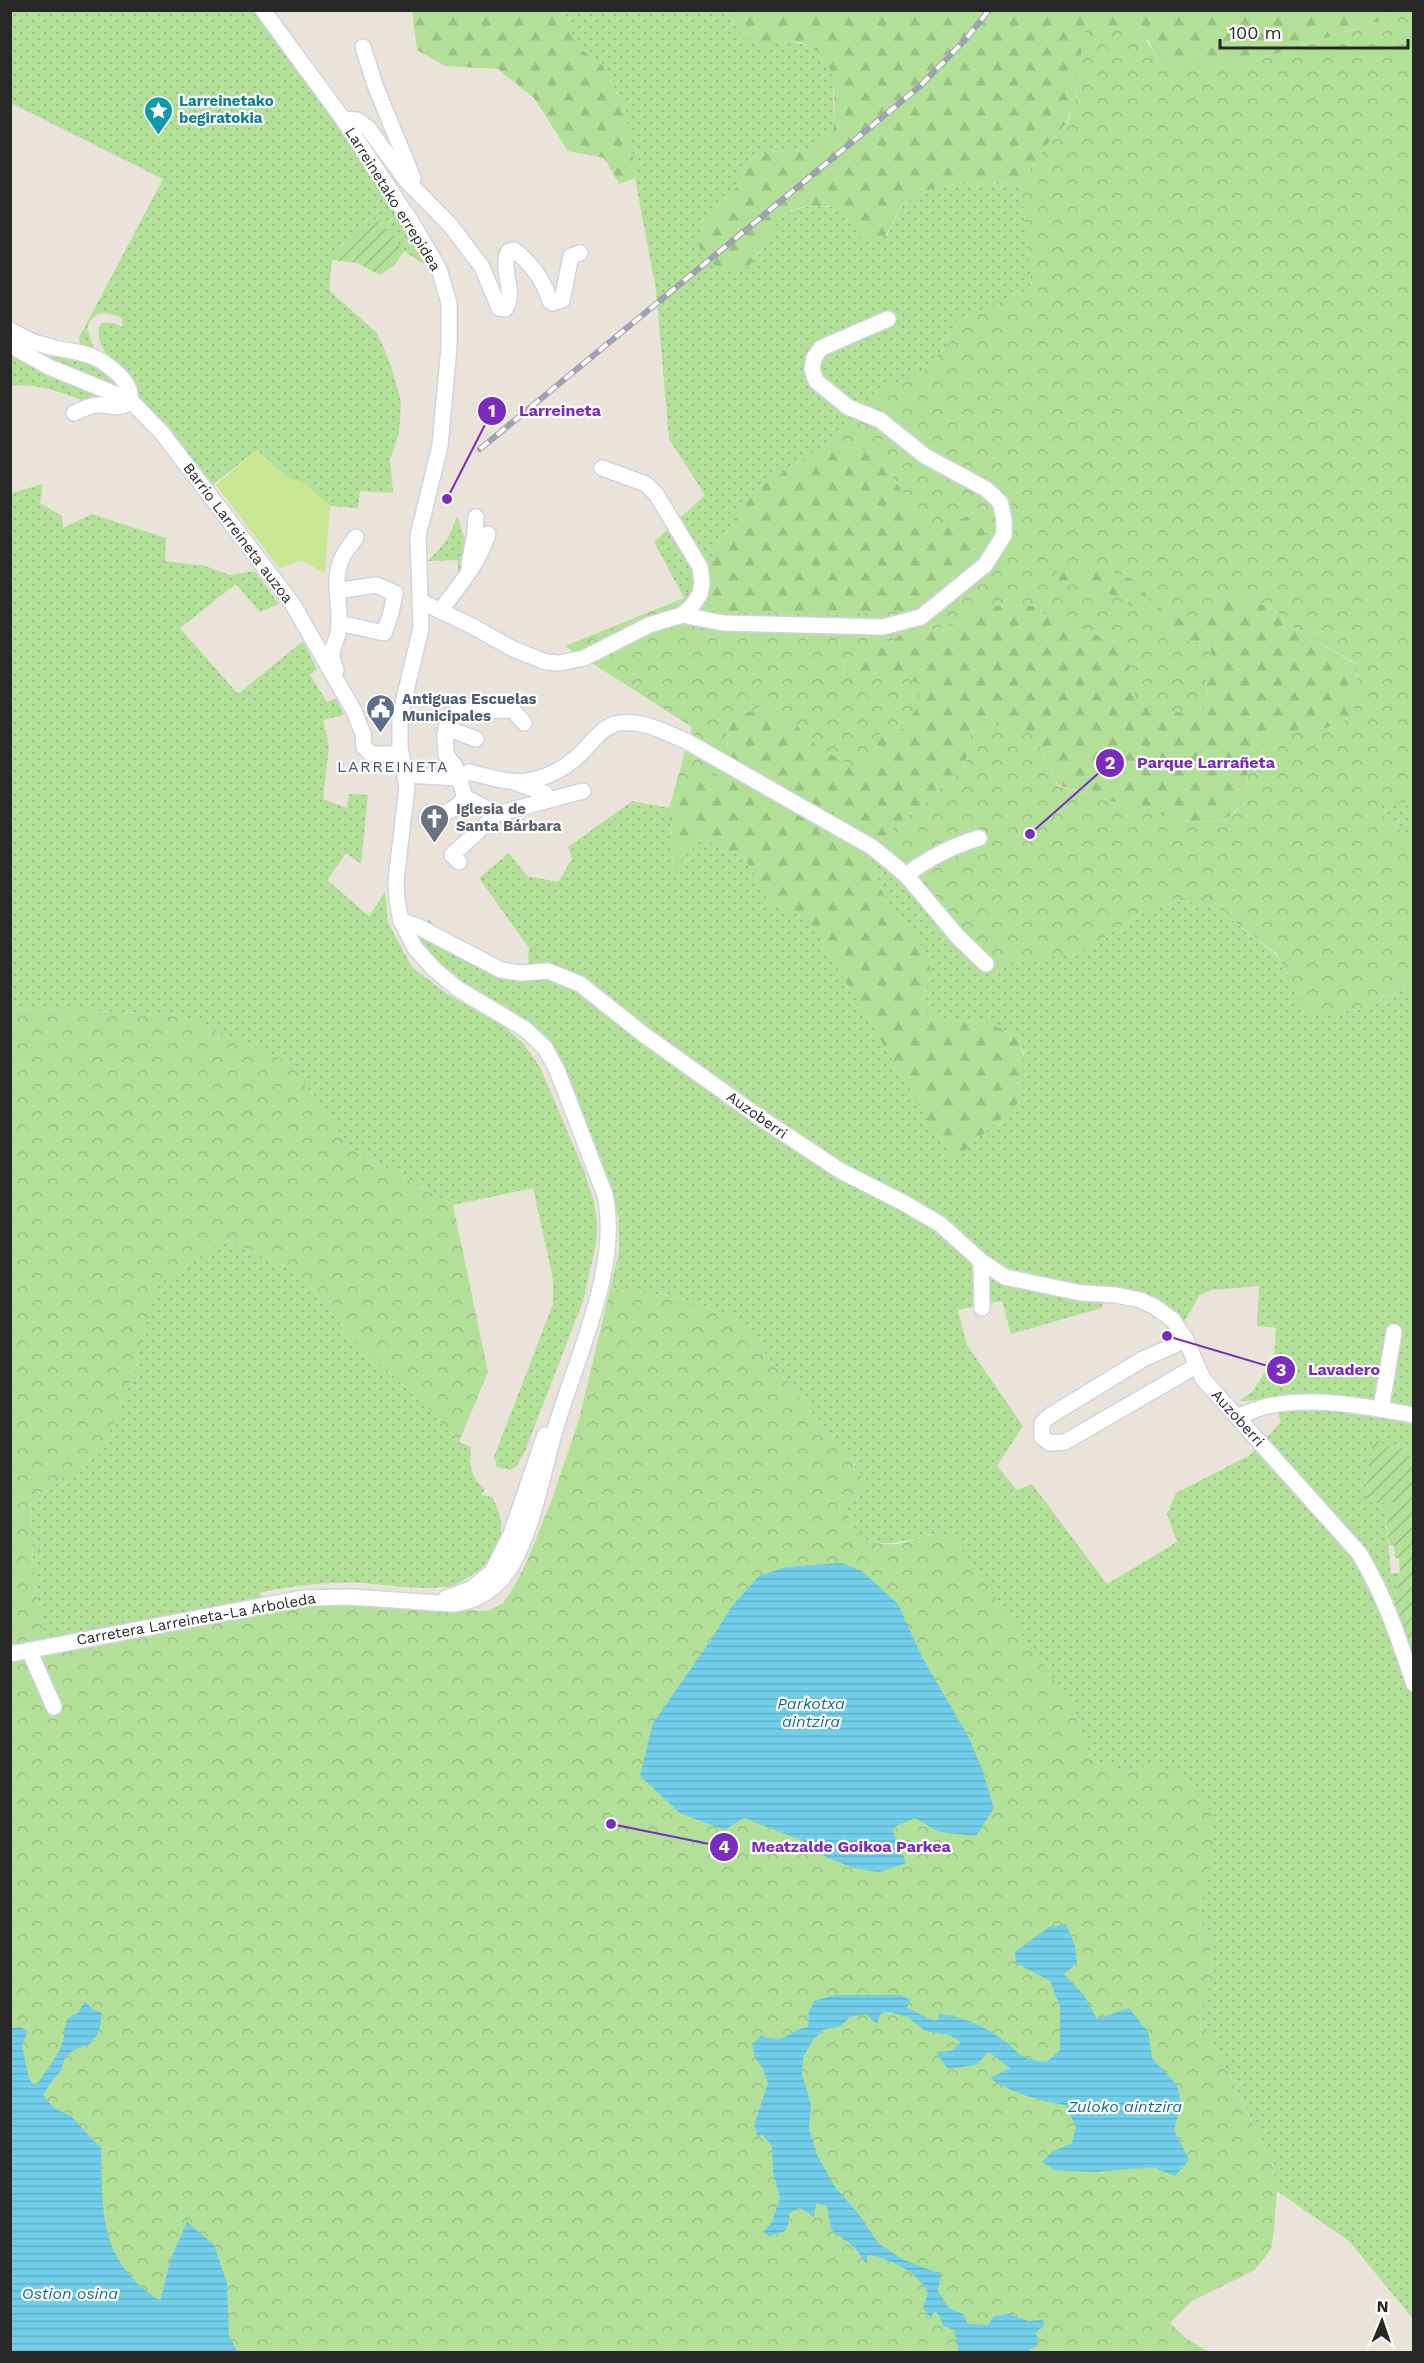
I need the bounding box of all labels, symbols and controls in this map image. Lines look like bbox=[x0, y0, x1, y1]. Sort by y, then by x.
scale bar bbox=[1220, 12, 1408, 50]
text: 100 m bbox=[1229, 22, 1282, 43]
place label: Larreinetako begiratokia bbox=[179, 92, 274, 127]
place icon: Larreinetako begiratokia bbox=[142, 94, 174, 136]
street label: Larreinetako errepidea bbox=[341, 124, 445, 275]
callout: Larreineta bbox=[477, 394, 613, 428]
text: 1 bbox=[488, 400, 496, 421]
text: Larreineta bbox=[519, 401, 602, 420]
street label: Barrio Larreineta auzoa bbox=[179, 459, 297, 607]
place label: Antiguas Escuelas Municipales bbox=[402, 690, 537, 725]
public building icon: Antiguas Escuelas Municipales bbox=[365, 692, 397, 734]
callout: Parque Larrañeta bbox=[1095, 746, 1287, 780]
text: 2 bbox=[1105, 752, 1115, 773]
text: Parque Larrañeta bbox=[1137, 753, 1276, 772]
district label: LARREINETA bbox=[337, 757, 449, 776]
place label: Iglesia de Santa Bárbara bbox=[456, 800, 562, 835]
church icon: Iglesia de Santa Bárbara bbox=[419, 802, 451, 844]
street label: Auzoberri bbox=[723, 1087, 791, 1143]
callout: Lavadero bbox=[1266, 1353, 1392, 1387]
text: 3 bbox=[1276, 1359, 1286, 1380]
text: Lavadero bbox=[1308, 1360, 1381, 1379]
street label: Auzoberri bbox=[1208, 1386, 1268, 1450]
street label: Carretera Larreineta-La Arboleda bbox=[75, 1589, 317, 1649]
water label: Parkotxa aintzira bbox=[777, 1694, 845, 1731]
callout: Meatzalde Goikoa Parkea bbox=[709, 1830, 963, 1864]
text: 4 bbox=[718, 1836, 730, 1857]
text: Meatzalde Goikoa Parkea bbox=[751, 1837, 952, 1856]
water label: Zuloko aintzira bbox=[1067, 2097, 1182, 2116]
water label: Ostion osina bbox=[22, 2284, 118, 2303]
north arrow bbox=[1352, 2291, 1412, 2351]
text: N bbox=[1376, 2297, 1389, 2316]

